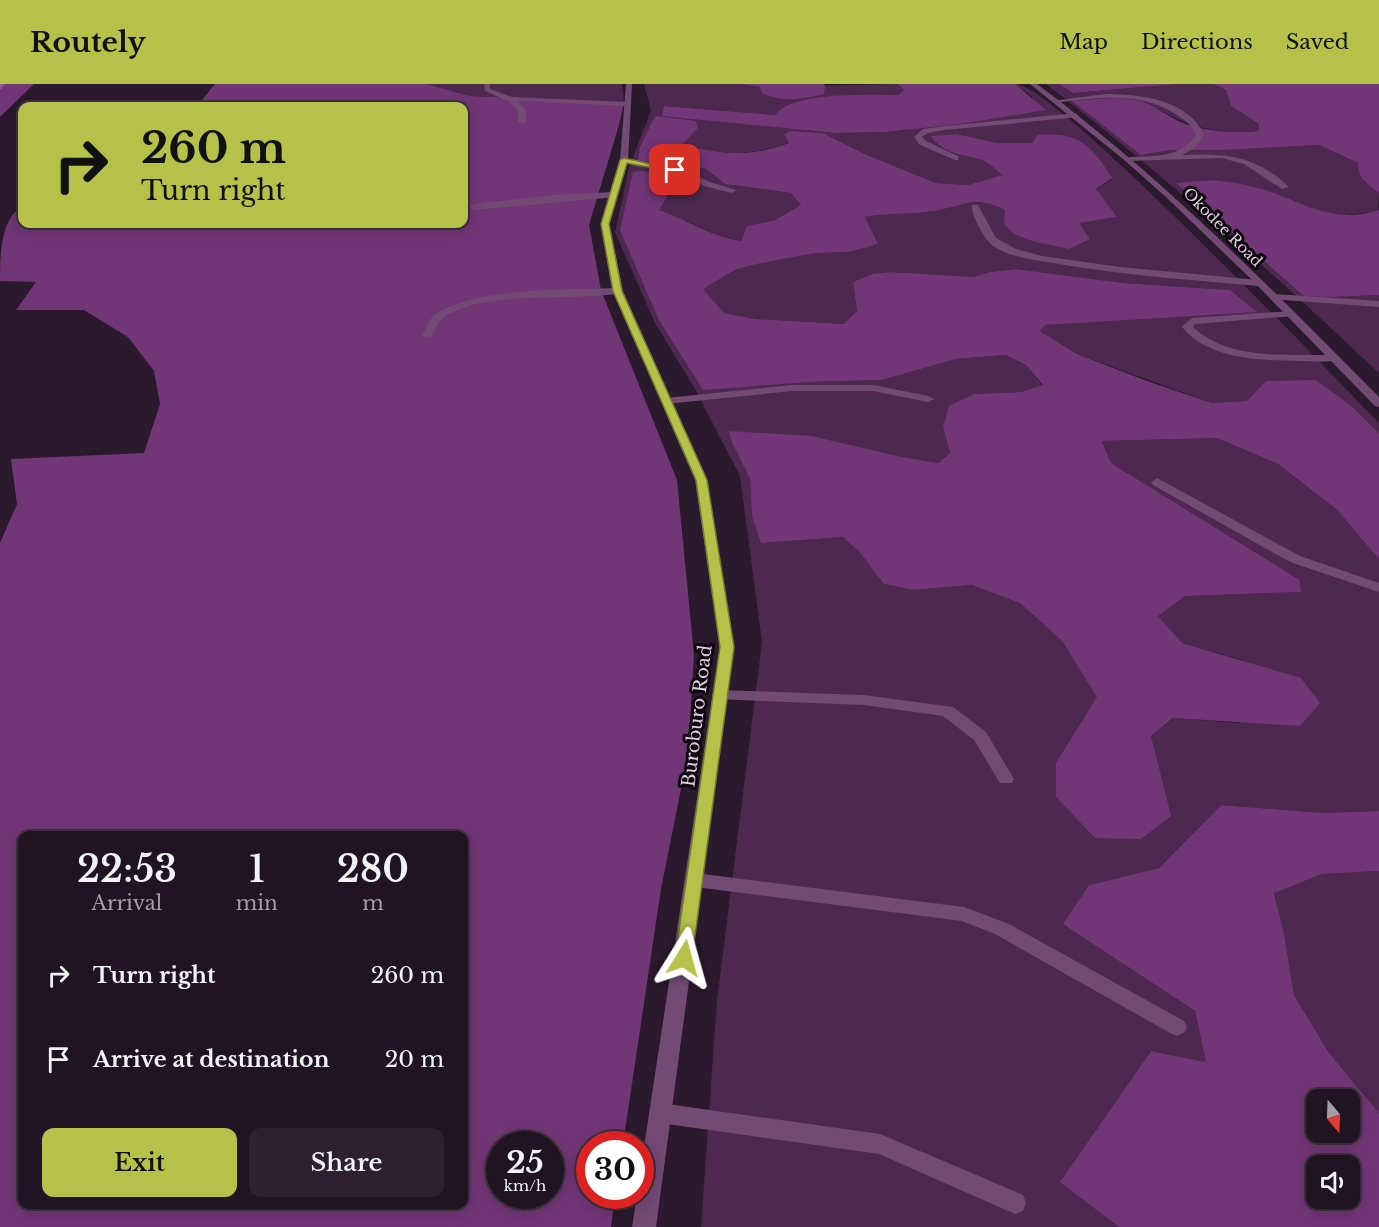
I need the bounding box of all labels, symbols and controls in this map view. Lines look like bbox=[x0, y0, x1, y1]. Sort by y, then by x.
text: Routely bbox=[30, 25, 146, 60]
text: Map bbox=[1059, 29, 1108, 55]
text: Directions bbox=[1141, 29, 1253, 55]
text: Saved bbox=[1286, 29, 1349, 55]
text: 260 m bbox=[141, 122, 286, 174]
icon: right bbox=[42, 126, 120, 204]
pin bbox=[649, 144, 700, 195]
icon: arrive bbox=[658, 153, 691, 186]
text: Turn right bbox=[141, 174, 285, 207]
street label: Okodee Road bbox=[1179, 183, 1267, 271]
street label: Buroburo Road bbox=[677, 644, 717, 788]
text: 22:53 bbox=[77, 847, 177, 892]
text: 1 bbox=[249, 847, 265, 892]
text: 280 bbox=[337, 847, 409, 892]
text: Arrival bbox=[92, 891, 162, 915]
text: min bbox=[236, 891, 278, 915]
text: m bbox=[362, 891, 384, 915]
position arrow bbox=[652, 926, 716, 990]
icon: right bbox=[42, 959, 75, 992]
text: Turn right bbox=[93, 962, 215, 989]
text: 260 m bbox=[371, 962, 444, 989]
icon: arrive bbox=[42, 1043, 75, 1076]
text: Arrive at destination bbox=[93, 1046, 330, 1073]
text: 20 m bbox=[385, 1046, 444, 1073]
north arrow bbox=[1306, 1089, 1360, 1143]
map controls bbox=[1306, 1089, 1360, 1209]
button: Exit bbox=[42, 1128, 237, 1197]
button: Share bbox=[249, 1128, 444, 1197]
speed limit sign: 30 bbox=[576, 1131, 654, 1209]
text: 25 bbox=[506, 1144, 544, 1181]
button: sound bbox=[1306, 1155, 1360, 1209]
text: km/h bbox=[504, 1176, 546, 1195]

